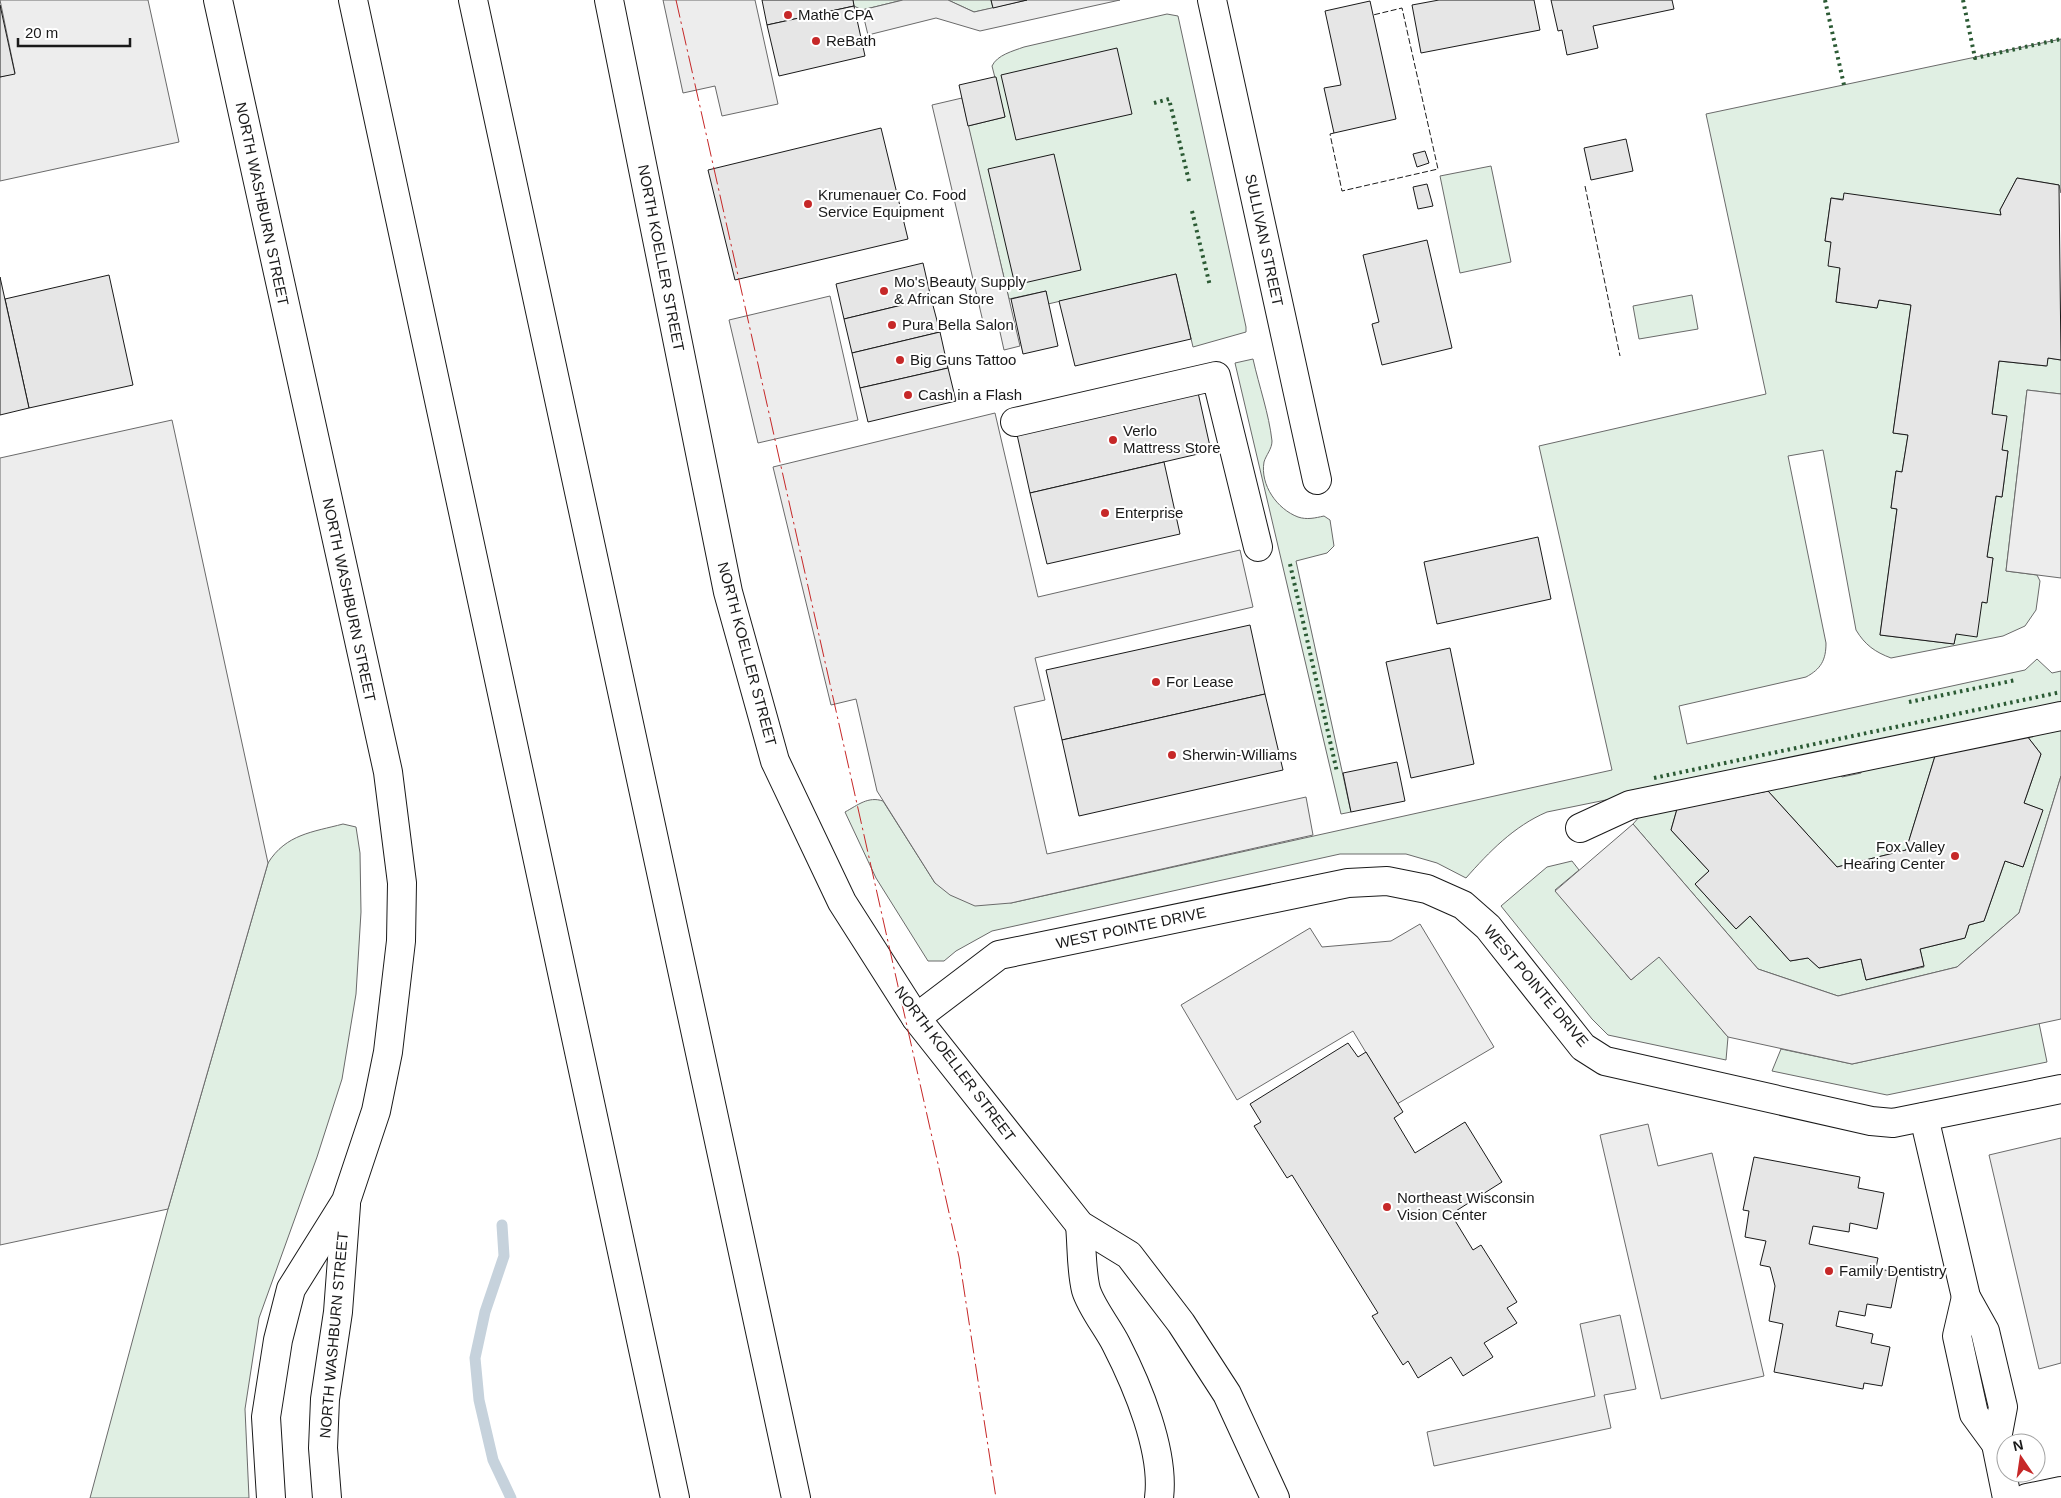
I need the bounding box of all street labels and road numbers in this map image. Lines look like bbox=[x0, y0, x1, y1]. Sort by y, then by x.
street label: NORTH WASHBURN STREET bbox=[233, 101, 292, 307]
street label: NORTH KOELLER STREET bbox=[635, 163, 688, 353]
street label: SULLIVAN STREET bbox=[1242, 172, 1287, 308]
street label: NORTH WASHBURN STREET bbox=[320, 497, 379, 703]
street label: NORTH KOELLER STREET bbox=[715, 560, 780, 748]
street label: WEST POINTE DRIVE bbox=[1054, 903, 1208, 952]
street label: WEST POINTE DRIVE bbox=[1481, 922, 1592, 1050]
street label: NORTH KOELLER STREET bbox=[892, 983, 1019, 1145]
street label: NORTH WASHBURN STREET bbox=[316, 1231, 351, 1439]

